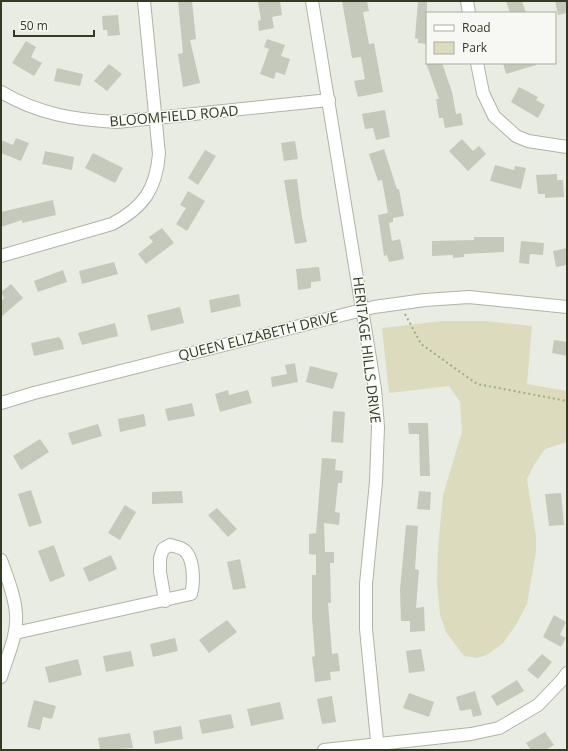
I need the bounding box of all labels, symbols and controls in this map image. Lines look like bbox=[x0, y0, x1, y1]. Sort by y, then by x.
scale bar bbox=[14, 12, 94, 38]
legend bbox=[426, 12, 556, 64]
text: 50 m bbox=[20, 17, 48, 34]
text: Road bbox=[462, 19, 491, 36]
text: Park bbox=[462, 39, 488, 56]
street label: BLOOMFIELD ROAD bbox=[109, 100, 239, 131]
street label: HERITAGE HILLS DRIVE bbox=[349, 275, 386, 424]
street label: QUEEN ELIZABETH DRIVE bbox=[176, 306, 340, 365]

